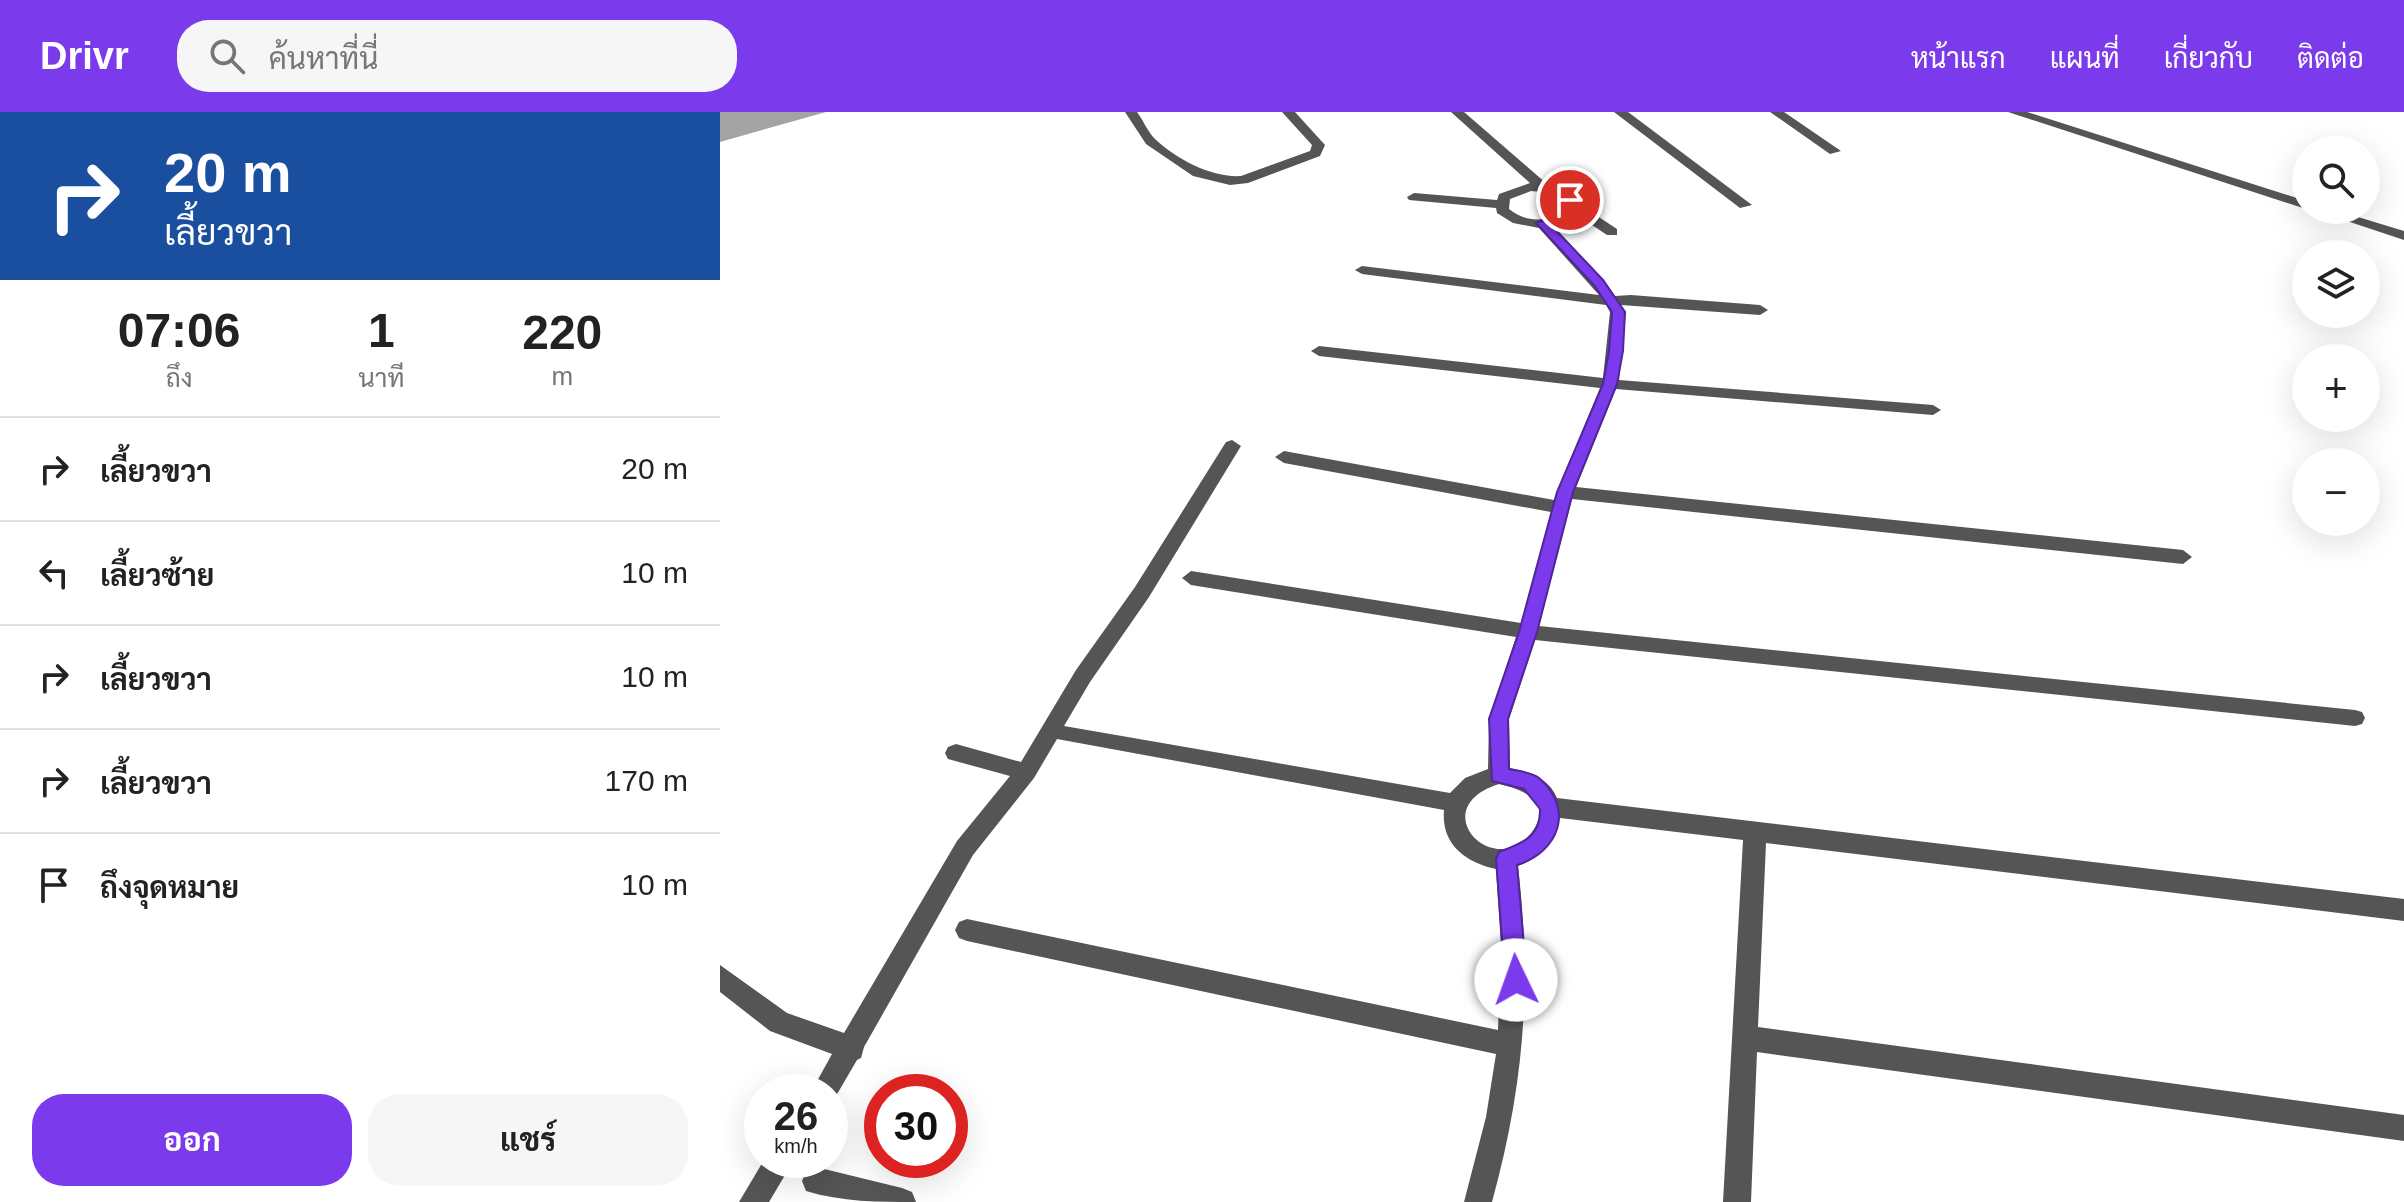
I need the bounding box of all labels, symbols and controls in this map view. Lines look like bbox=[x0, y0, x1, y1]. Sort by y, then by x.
search box bbox=[177, 20, 737, 92]
icon: search bbox=[205, 34, 249, 78]
text: Drivr bbox=[40, 35, 129, 77]
text: ค้นหาที่นี่ bbox=[269, 42, 378, 75]
text: หน้าแรก bbox=[1911, 43, 2006, 74]
text: แผนที่ bbox=[2050, 43, 2120, 74]
text: เกี่ยวกับ bbox=[2164, 43, 2253, 74]
text: ติดต่อ bbox=[2297, 43, 2364, 74]
map controls bbox=[2292, 136, 2380, 536]
button: search bbox=[2292, 136, 2380, 224]
text: 20 m bbox=[164, 141, 292, 204]
icon: right bbox=[32, 144, 136, 248]
pin bbox=[1536, 166, 1604, 234]
icon: arrive bbox=[1548, 178, 1592, 222]
text: เลี้ยวขวา bbox=[164, 212, 292, 253]
button: layers bbox=[2292, 240, 2380, 328]
text: 07:06 bbox=[118, 304, 240, 357]
text: 1 bbox=[368, 304, 395, 357]
text: 220 bbox=[522, 306, 602, 359]
button: + bbox=[2292, 344, 2380, 432]
text: m bbox=[551, 361, 573, 391]
text: ถึง bbox=[166, 363, 193, 393]
text: นาที bbox=[358, 363, 404, 393]
icon: right bbox=[32, 447, 76, 491]
button: − bbox=[2292, 448, 2380, 536]
text: 20 m bbox=[621, 452, 688, 485]
text: เลี้ยวขวา bbox=[100, 455, 212, 488]
icon: left bbox=[32, 551, 76, 595]
text: 10 m bbox=[621, 556, 688, 589]
text: เลี้ยวซ้าย bbox=[100, 559, 214, 592]
icon: right bbox=[32, 655, 76, 699]
text: 10 m bbox=[621, 660, 688, 693]
text: เลี้ยวขวา bbox=[100, 663, 212, 696]
icon: right bbox=[32, 759, 76, 803]
text: 170 m bbox=[605, 764, 688, 797]
text: เลี้ยวขวา bbox=[100, 767, 212, 800]
icon: arrive bbox=[32, 863, 76, 907]
text: 10 m bbox=[621, 868, 688, 901]
text: ถึงจุดหมาย bbox=[100, 871, 239, 904]
position arrow bbox=[1474, 938, 1558, 1022]
speed limit sign: 30 bbox=[864, 1074, 968, 1178]
button: ออก bbox=[32, 1094, 352, 1186]
button: แชร์ bbox=[368, 1094, 688, 1186]
text: 26 bbox=[774, 1094, 818, 1138]
text: km/h bbox=[774, 1135, 818, 1157]

